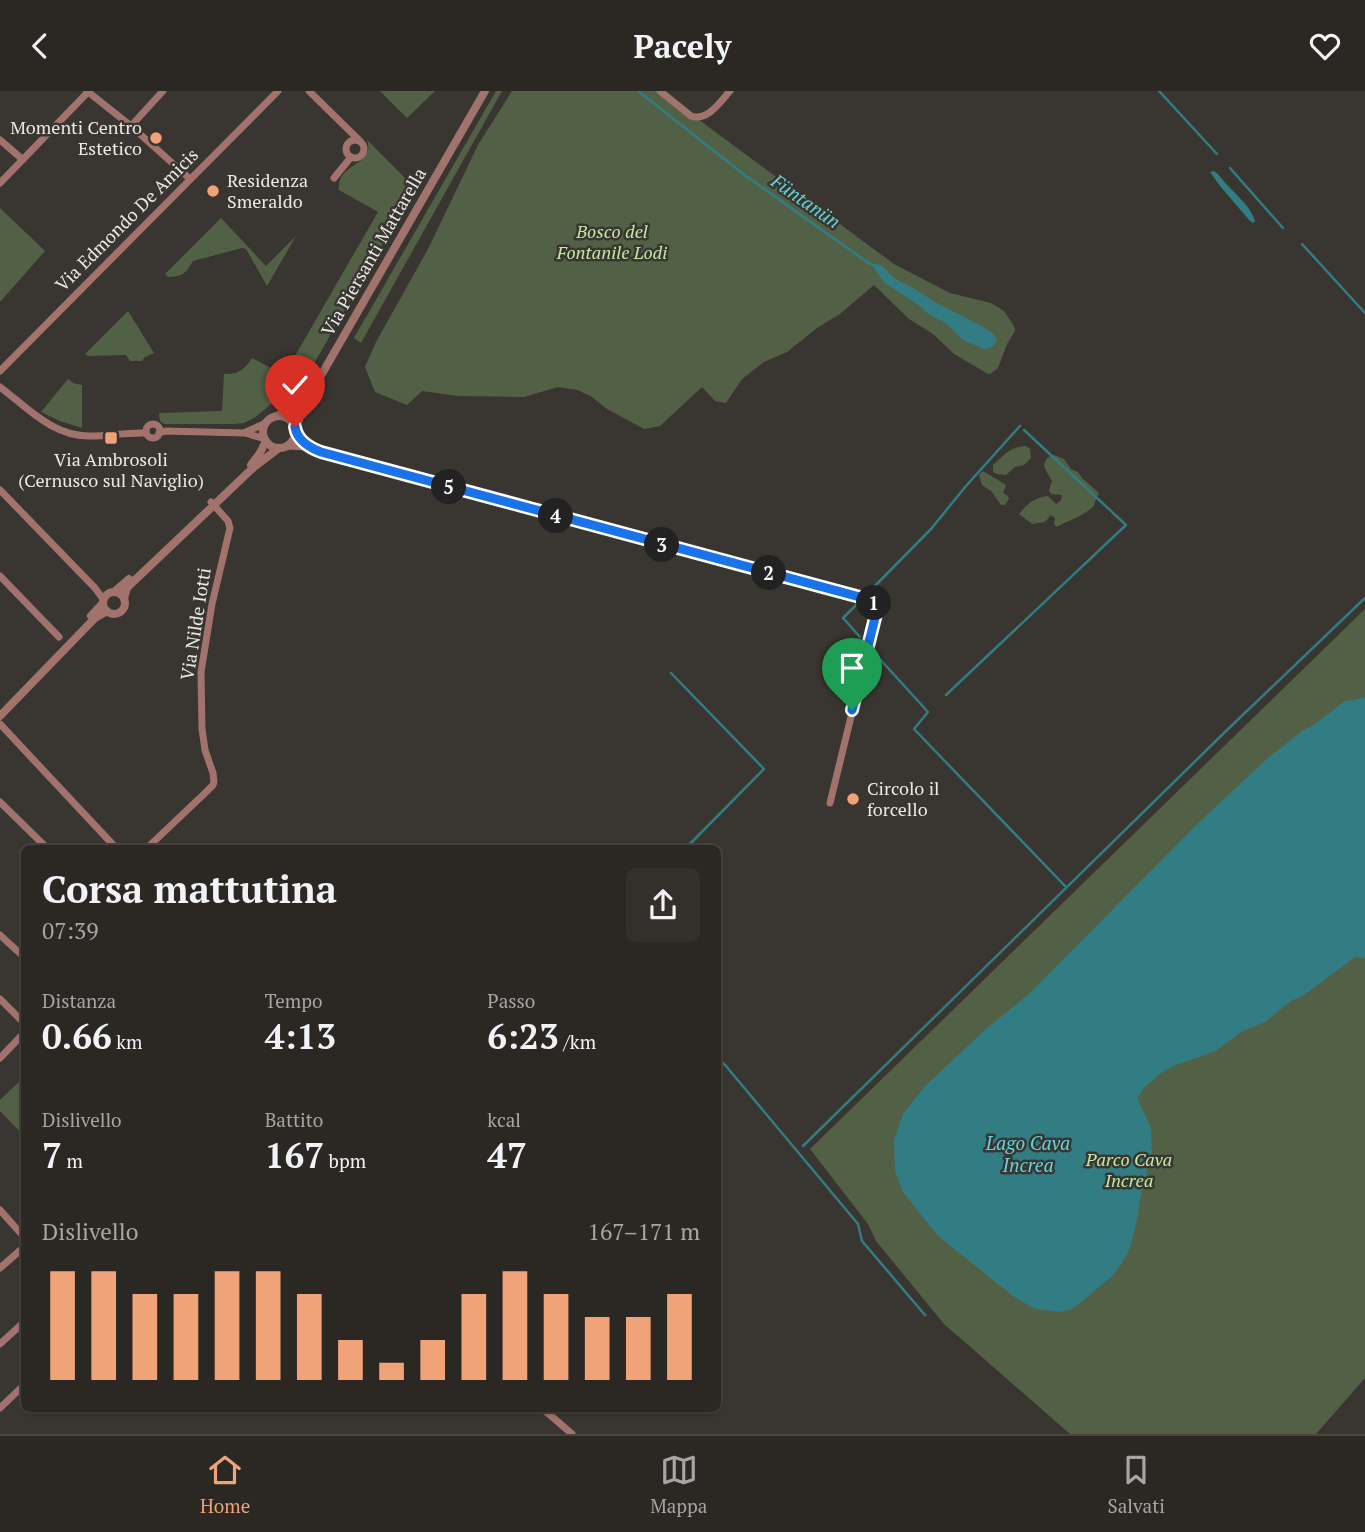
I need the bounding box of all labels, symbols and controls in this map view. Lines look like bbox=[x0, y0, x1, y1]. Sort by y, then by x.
text: Pacely bbox=[634, 25, 731, 67]
icon: back bbox=[21, 27, 59, 65]
icon: heart bbox=[1306, 27, 1344, 65]
place label: Momenti Centro Estetico bbox=[10, 115, 142, 160]
marker: Momenti Centro Estetico bbox=[148, 130, 164, 146]
street label: Via Edmondo De Amicis bbox=[50, 143, 203, 296]
street label: Via Piersanti Mattarella bbox=[315, 163, 431, 340]
water label: Füntanün bbox=[766, 167, 846, 233]
place label: Residenza Smeraldo bbox=[227, 168, 308, 213]
marker: Residenza Smeraldo bbox=[205, 183, 221, 199]
park label: Bosco del Fontanile Lodi bbox=[556, 219, 667, 264]
pin bbox=[265, 355, 325, 427]
icon: check bbox=[276, 366, 314, 404]
marker: Via Ambrosoli (Cernusco sul Naviglio) bbox=[103, 430, 119, 446]
place label: Via Ambrosoli (Cernusco sul Naviglio) bbox=[18, 447, 204, 492]
pin: 5 bbox=[432, 469, 466, 505]
text: 5 bbox=[443, 474, 454, 499]
pin: 4 bbox=[538, 499, 574, 533]
text: 4 bbox=[550, 503, 561, 528]
pin: 3 bbox=[644, 527, 680, 563]
text: 3 bbox=[656, 532, 667, 557]
pin: 2 bbox=[752, 555, 786, 591]
text: 2 bbox=[763, 560, 774, 585]
street label: Via Nilde Iotti bbox=[174, 566, 216, 682]
pin: 1 bbox=[856, 585, 892, 621]
text: 1 bbox=[868, 590, 879, 615]
pin bbox=[822, 638, 882, 710]
icon: arrive bbox=[833, 649, 871, 687]
place label: Circolo il forcello bbox=[867, 776, 940, 821]
marker: Circolo il forcello bbox=[845, 791, 861, 807]
text: Corsa mattutina bbox=[42, 864, 337, 914]
button: share bbox=[626, 868, 700, 942]
text: 07:39 bbox=[42, 915, 99, 946]
text: Distanza bbox=[42, 988, 116, 1013]
text: Tempo bbox=[265, 988, 322, 1013]
text: Passo bbox=[487, 988, 535, 1013]
text: 0.66 bbox=[42, 1013, 112, 1059]
text: 4:13 bbox=[265, 1013, 336, 1059]
text: 6:23 bbox=[487, 1013, 559, 1059]
text: km bbox=[112, 1029, 143, 1054]
text: /km bbox=[559, 1029, 596, 1054]
text: Dislivello bbox=[42, 1107, 122, 1132]
text: Battito bbox=[265, 1107, 323, 1132]
text: kcal bbox=[487, 1107, 521, 1132]
water label: Lago Cava Increa bbox=[985, 1130, 1070, 1177]
text: 7 bbox=[42, 1132, 62, 1178]
text: 167 bbox=[265, 1132, 324, 1178]
text: 47 bbox=[487, 1132, 527, 1178]
park label: Parco Cava Increa bbox=[1085, 1147, 1172, 1192]
text: m bbox=[62, 1148, 83, 1173]
text: bpm bbox=[324, 1148, 366, 1173]
text: Dislivello bbox=[42, 1216, 138, 1247]
text: 167–171 m bbox=[588, 1216, 700, 1247]
tab: Home bbox=[200, 1451, 250, 1518]
tab: Mappa bbox=[650, 1451, 707, 1518]
tab: Salvati bbox=[1107, 1451, 1165, 1518]

